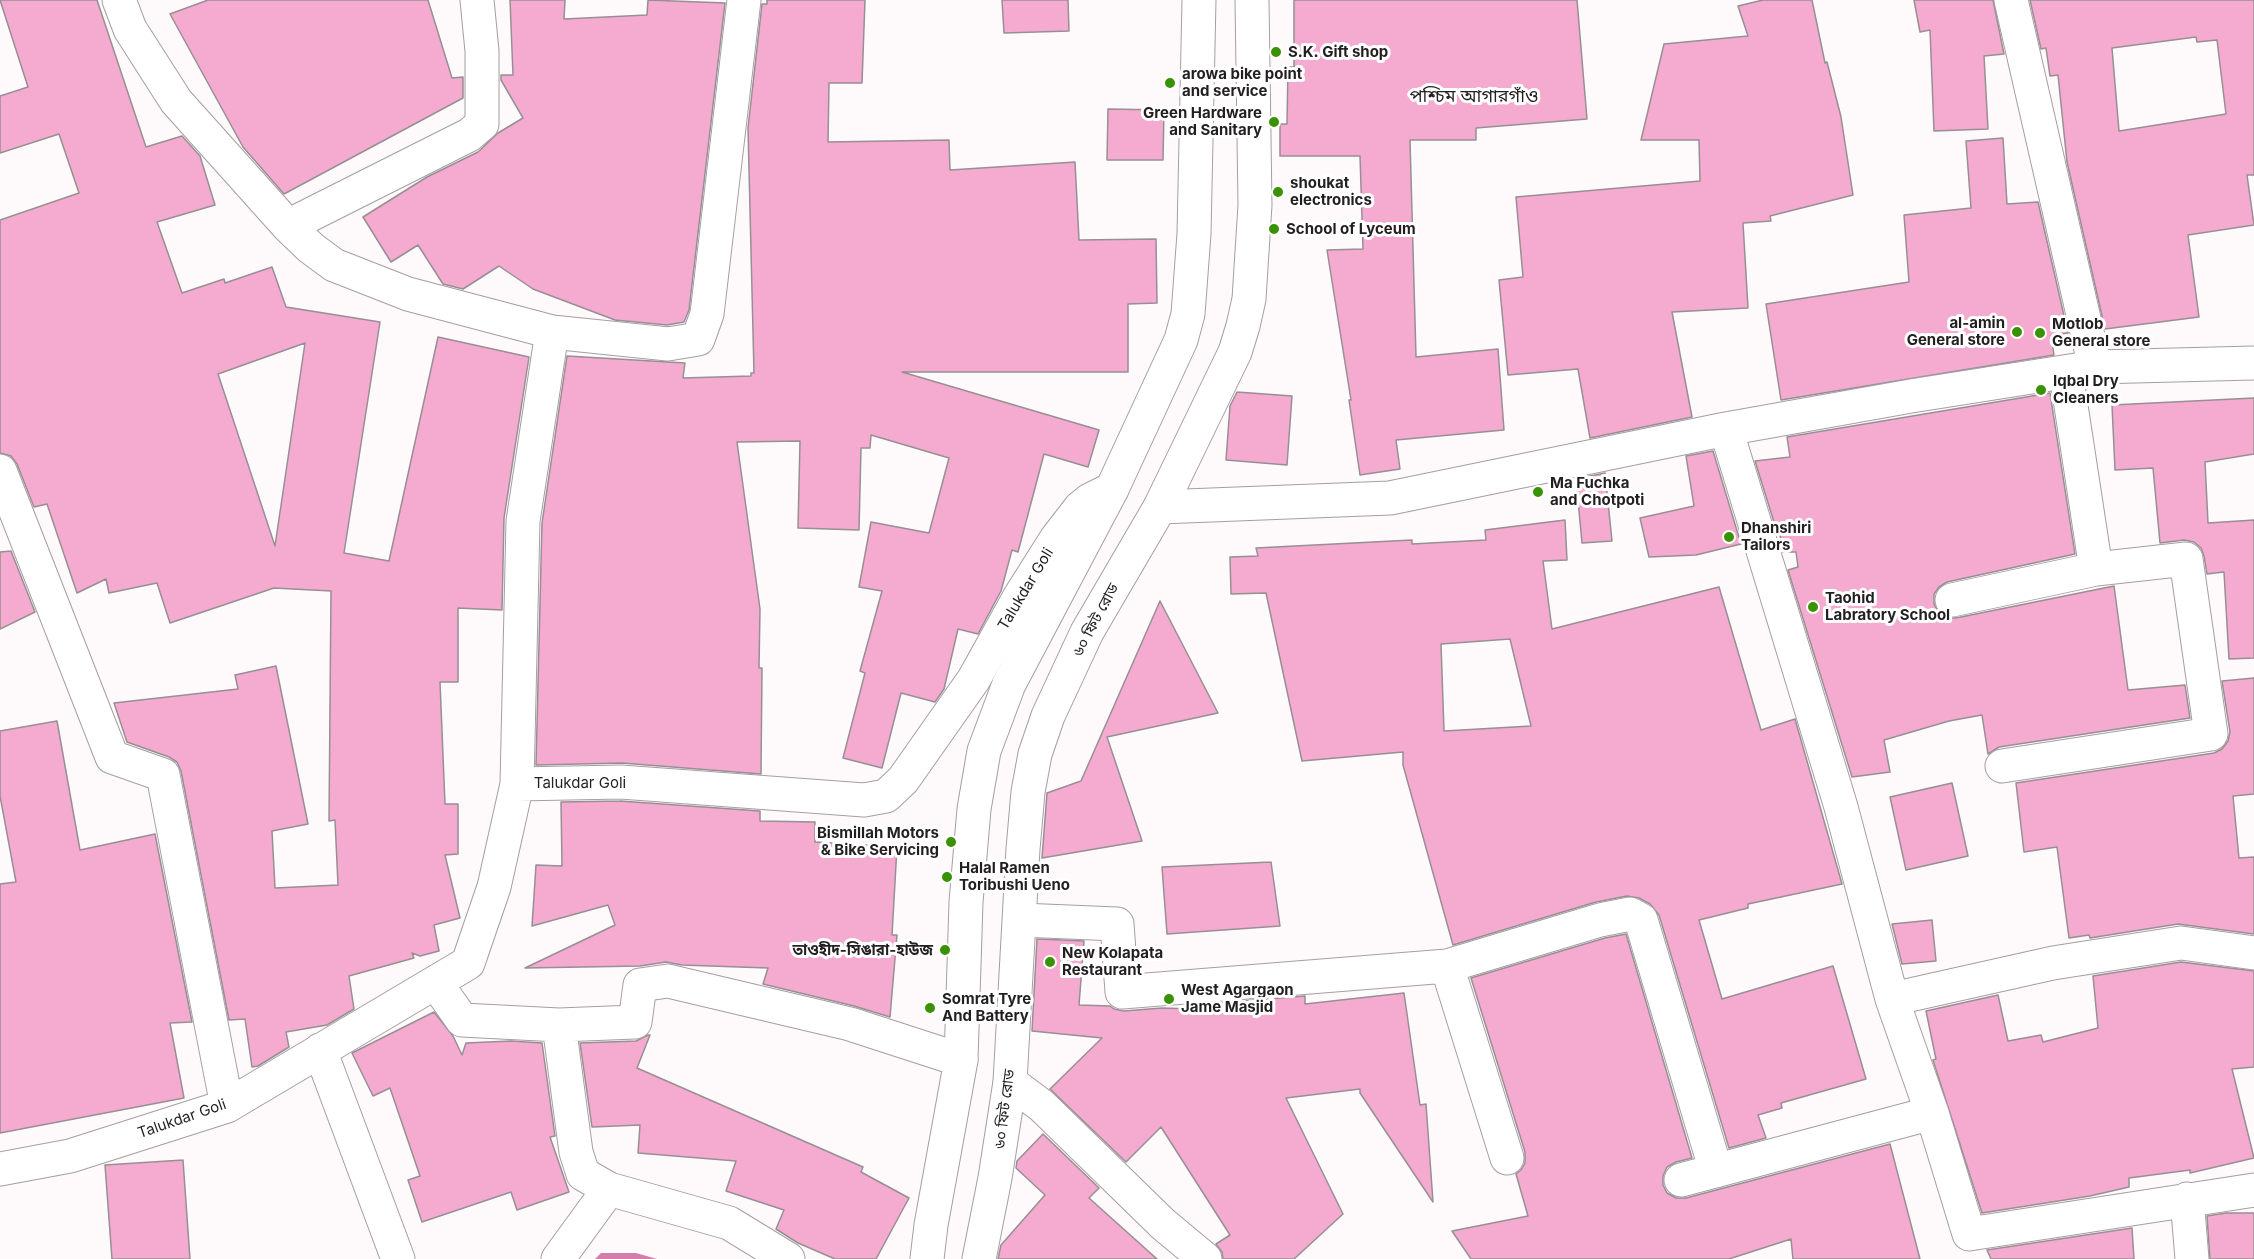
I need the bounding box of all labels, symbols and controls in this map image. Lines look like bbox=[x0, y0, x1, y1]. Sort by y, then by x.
place label: S.K. Gift shop bbox=[1288, 43, 1388, 61]
marker: S.K. Gift shop bbox=[1269, 45, 1283, 59]
place label: arowa bike point and service bbox=[1182, 65, 1302, 100]
marker: arowa bike point and service bbox=[1163, 76, 1177, 90]
district label: পশ্চিম আগারগাঁও bbox=[1410, 86, 1538, 108]
place label: Green Hardware and Sanitary bbox=[1143, 104, 1262, 139]
marker: Green Hardware and Sanitary bbox=[1267, 115, 1281, 129]
place label: shoukat electronics bbox=[1290, 174, 1372, 209]
marker: shoukat electronics bbox=[1271, 185, 1285, 199]
place label: School of Lyceum bbox=[1286, 220, 1416, 238]
marker: School of Lyceum bbox=[1267, 222, 1281, 236]
place label: al-amin General store bbox=[1907, 314, 2005, 349]
place label: Motlob General store bbox=[2052, 315, 2150, 350]
marker: al-amin General store bbox=[2010, 325, 2024, 339]
marker: Motlob General store bbox=[2033, 326, 2047, 340]
place label: Iqbal Dry Cleaners bbox=[2053, 372, 2119, 407]
marker: Iqbal Dry Cleaners bbox=[2034, 383, 2048, 397]
place label: Ma Fuchka and Chotpoti bbox=[1550, 474, 1644, 509]
marker: Ma Fuchka and Chotpoti bbox=[1531, 485, 1545, 499]
place label: Dhanshiri Tailors bbox=[1741, 519, 1811, 554]
marker: Dhanshiri Tailors bbox=[1722, 530, 1736, 544]
street label: Talukdar Goli bbox=[995, 545, 1057, 633]
street label: ৬০ ফিট রোড bbox=[1069, 580, 1123, 660]
place label: Taohid Labratory School bbox=[1825, 589, 1950, 624]
marker: Taohid Labratory School bbox=[1806, 600, 1820, 614]
street label: Talukdar Goli bbox=[534, 774, 626, 792]
place label: Bismillah Motors & Bike Servicing bbox=[817, 824, 939, 859]
marker: Bismillah Motors & Bike Servicing bbox=[944, 835, 958, 849]
place label: Halal Ramen Toribushi Ueno bbox=[959, 859, 1070, 894]
marker: Halal Ramen Toribushi Ueno bbox=[940, 870, 954, 884]
place label: তাওহীদ-সিঙারা-হাউজ bbox=[792, 941, 933, 959]
marker: তাওহীদ-সিঙারা-হাউজ bbox=[938, 943, 952, 957]
place label: New Kolapata Restaurant bbox=[1062, 944, 1163, 979]
marker: New Kolapata Restaurant bbox=[1043, 955, 1057, 969]
place label: West Agargaon Jame Masjid bbox=[1181, 981, 1294, 1016]
place label: Somrat Tyre And Battery bbox=[942, 990, 1031, 1025]
marker: West Agargaon Jame Masjid bbox=[1162, 992, 1176, 1006]
marker: Somrat Tyre And Battery bbox=[923, 1001, 937, 1015]
street label: ৬০ ফিট রোড bbox=[991, 1068, 1019, 1150]
street label: Talukdar Goli bbox=[135, 1095, 229, 1143]

